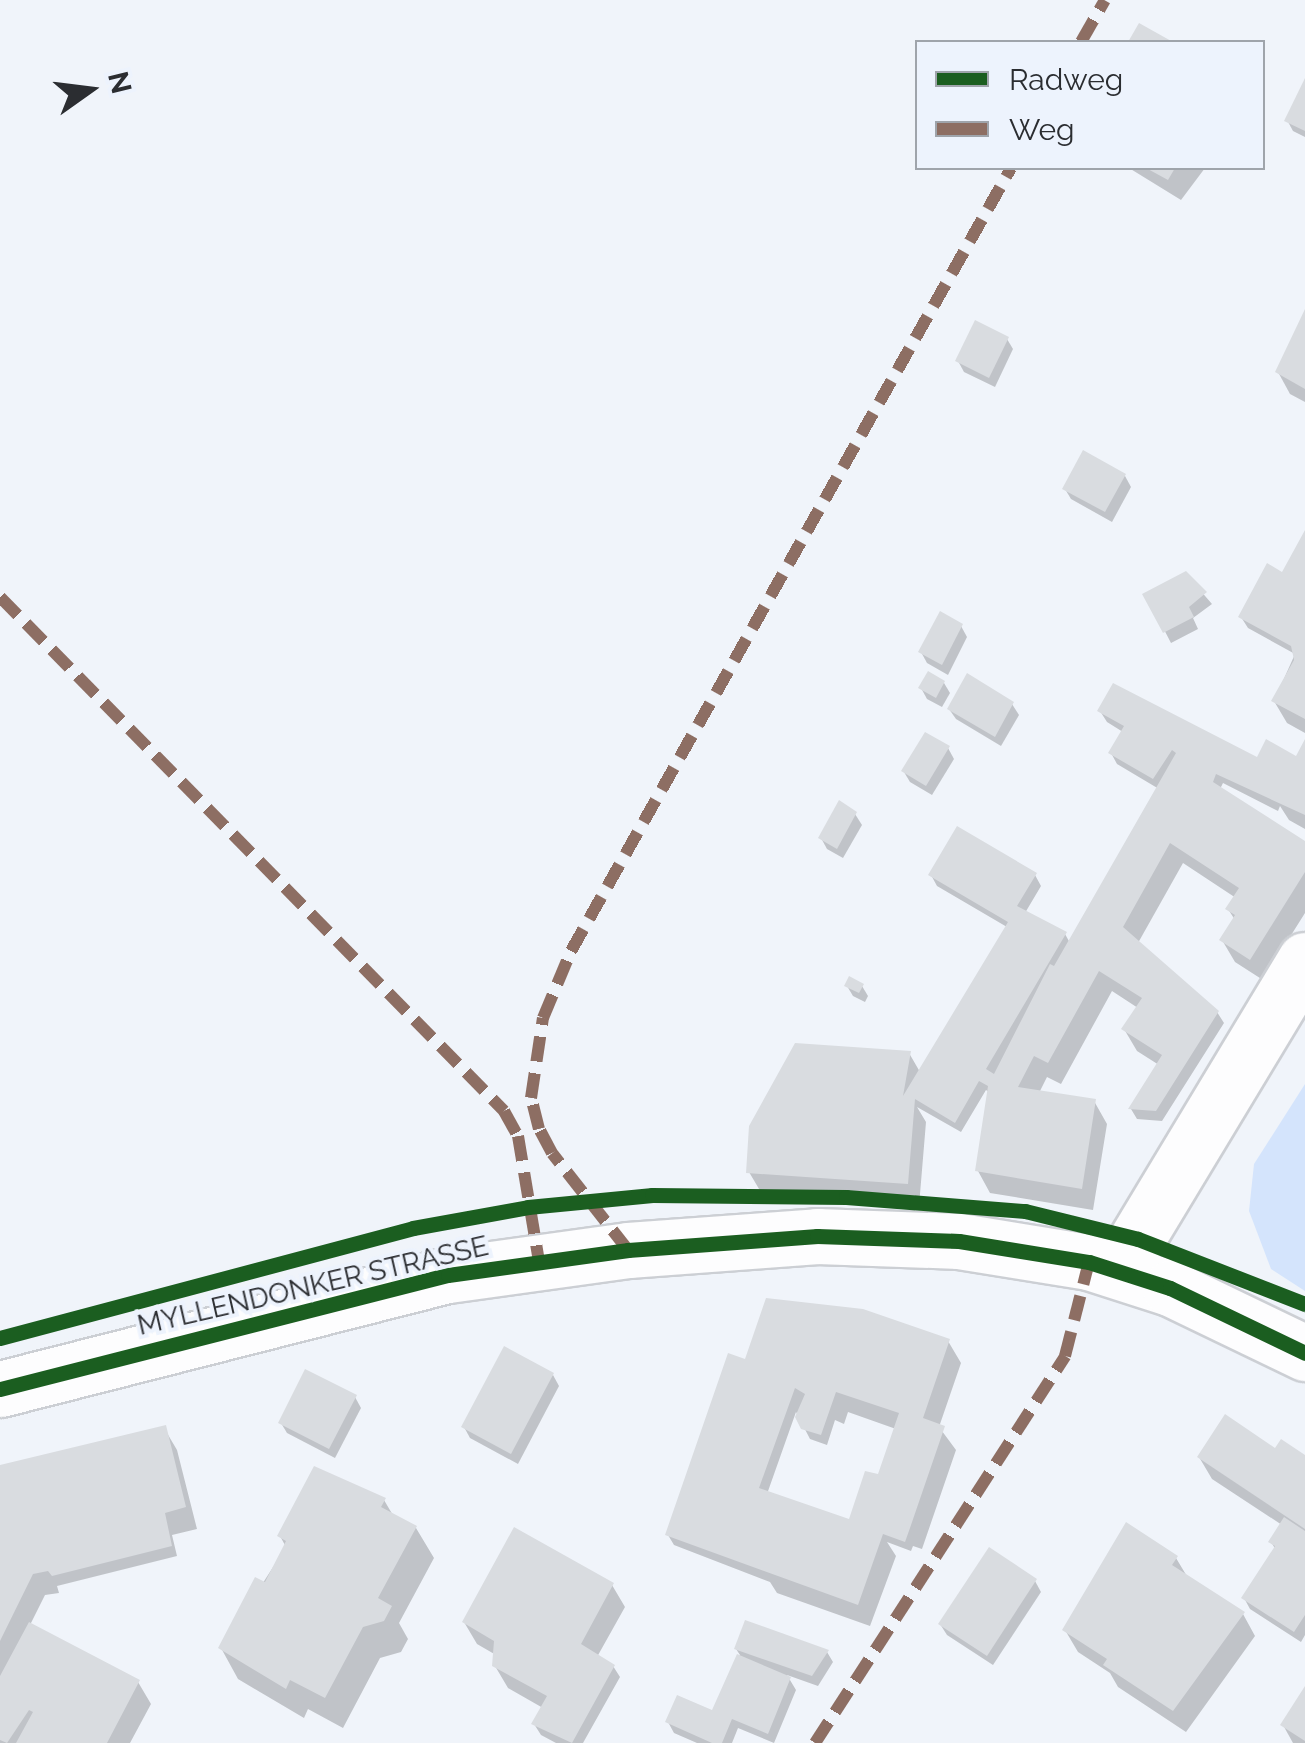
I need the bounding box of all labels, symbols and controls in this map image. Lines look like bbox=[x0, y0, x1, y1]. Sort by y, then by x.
north arrow bbox=[40, 40, 140, 140]
legend bbox=[915, 40, 1265, 170]
text: Radweg bbox=[1009, 62, 1123, 97]
text: N bbox=[101, 68, 138, 97]
text: Weg bbox=[1009, 112, 1075, 147]
street label: MYLLENDONKER STRASSE bbox=[134, 1229, 492, 1343]

